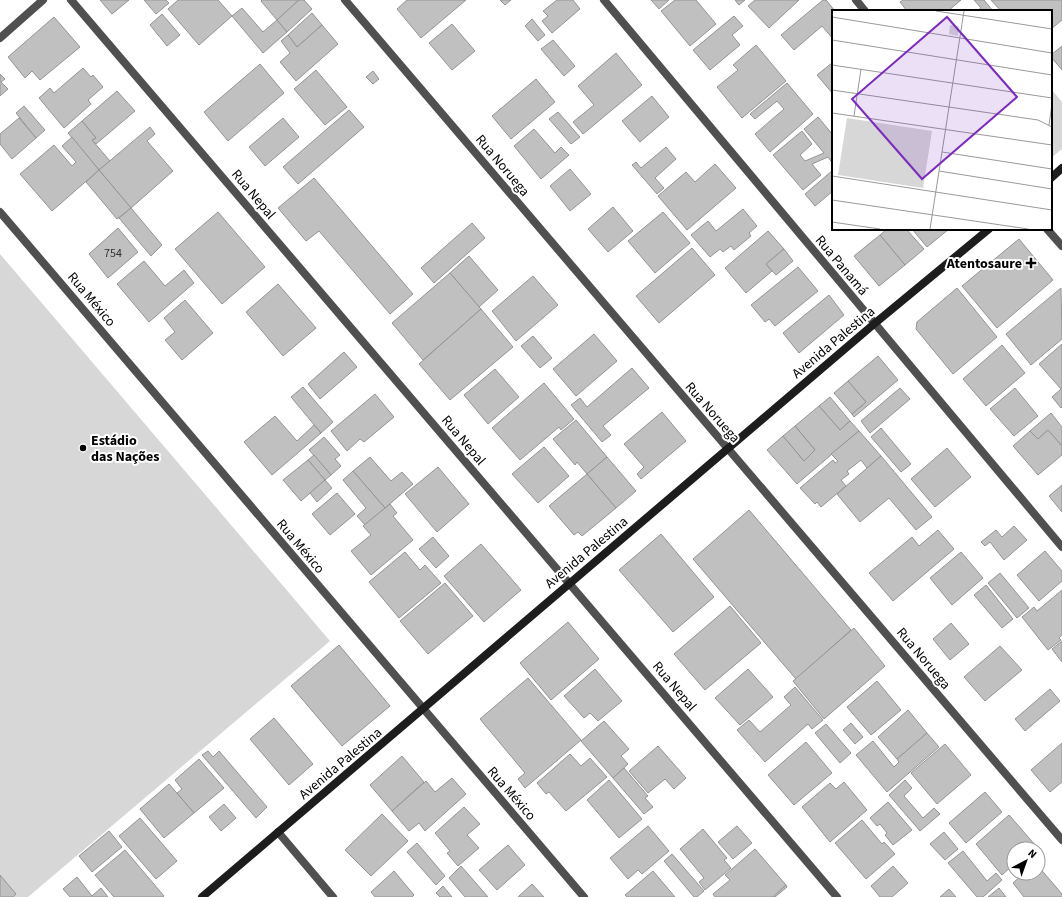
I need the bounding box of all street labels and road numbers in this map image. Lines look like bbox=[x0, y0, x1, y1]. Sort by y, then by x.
street label: Rua Noruega bbox=[470, 130, 534, 201]
street label: Rua Nepal bbox=[226, 165, 280, 224]
street label: Rua Panamá bbox=[810, 231, 872, 300]
street label: Rua México bbox=[62, 268, 120, 331]
street label: Avenida Palestina bbox=[788, 302, 880, 384]
street label: Rua Noruega bbox=[680, 378, 744, 448]
street label: Rua Nepal bbox=[436, 411, 490, 470]
street label: Avenida Palestina bbox=[541, 512, 633, 594]
street label: Rua México bbox=[271, 515, 329, 578]
street label: Rua Noruega bbox=[891, 623, 955, 694]
street label: Rua Nepal bbox=[647, 657, 701, 716]
street label: Avenida Palestina bbox=[295, 723, 387, 805]
street label: Rua México bbox=[482, 762, 540, 825]

